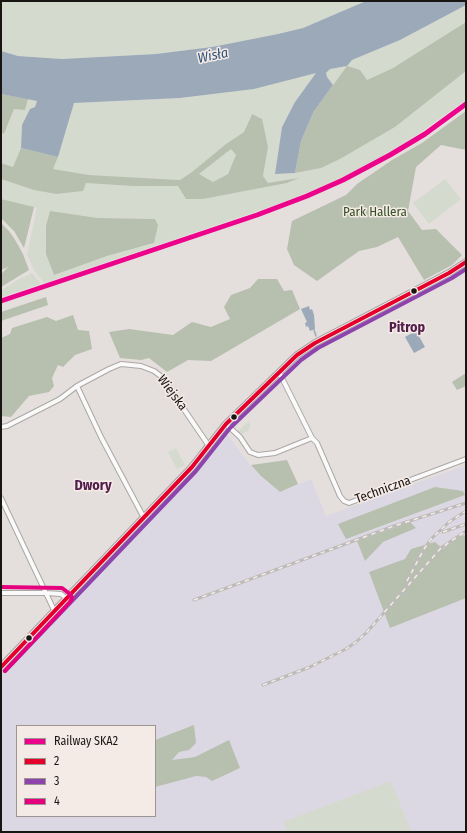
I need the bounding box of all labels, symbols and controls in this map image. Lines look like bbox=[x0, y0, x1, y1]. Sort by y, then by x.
water label: Wisła bbox=[196, 45, 230, 67]
park label: Park Hallera bbox=[343, 204, 407, 220]
unlabelled marker bbox=[409, 286, 419, 296]
district label: Pitrop bbox=[389, 320, 425, 336]
street label: Wiejska bbox=[154, 372, 190, 414]
unlabelled marker bbox=[229, 412, 239, 422]
street label: Techniczna bbox=[353, 473, 413, 507]
district label: Dwory bbox=[74, 478, 112, 494]
unlabelled marker bbox=[24, 633, 34, 643]
legend bbox=[16, 725, 156, 817]
text: Railway SKA2 bbox=[54, 734, 118, 748]
text: 2 bbox=[54, 754, 59, 768]
text: 3 bbox=[54, 774, 59, 788]
text: 4 bbox=[54, 794, 60, 808]

